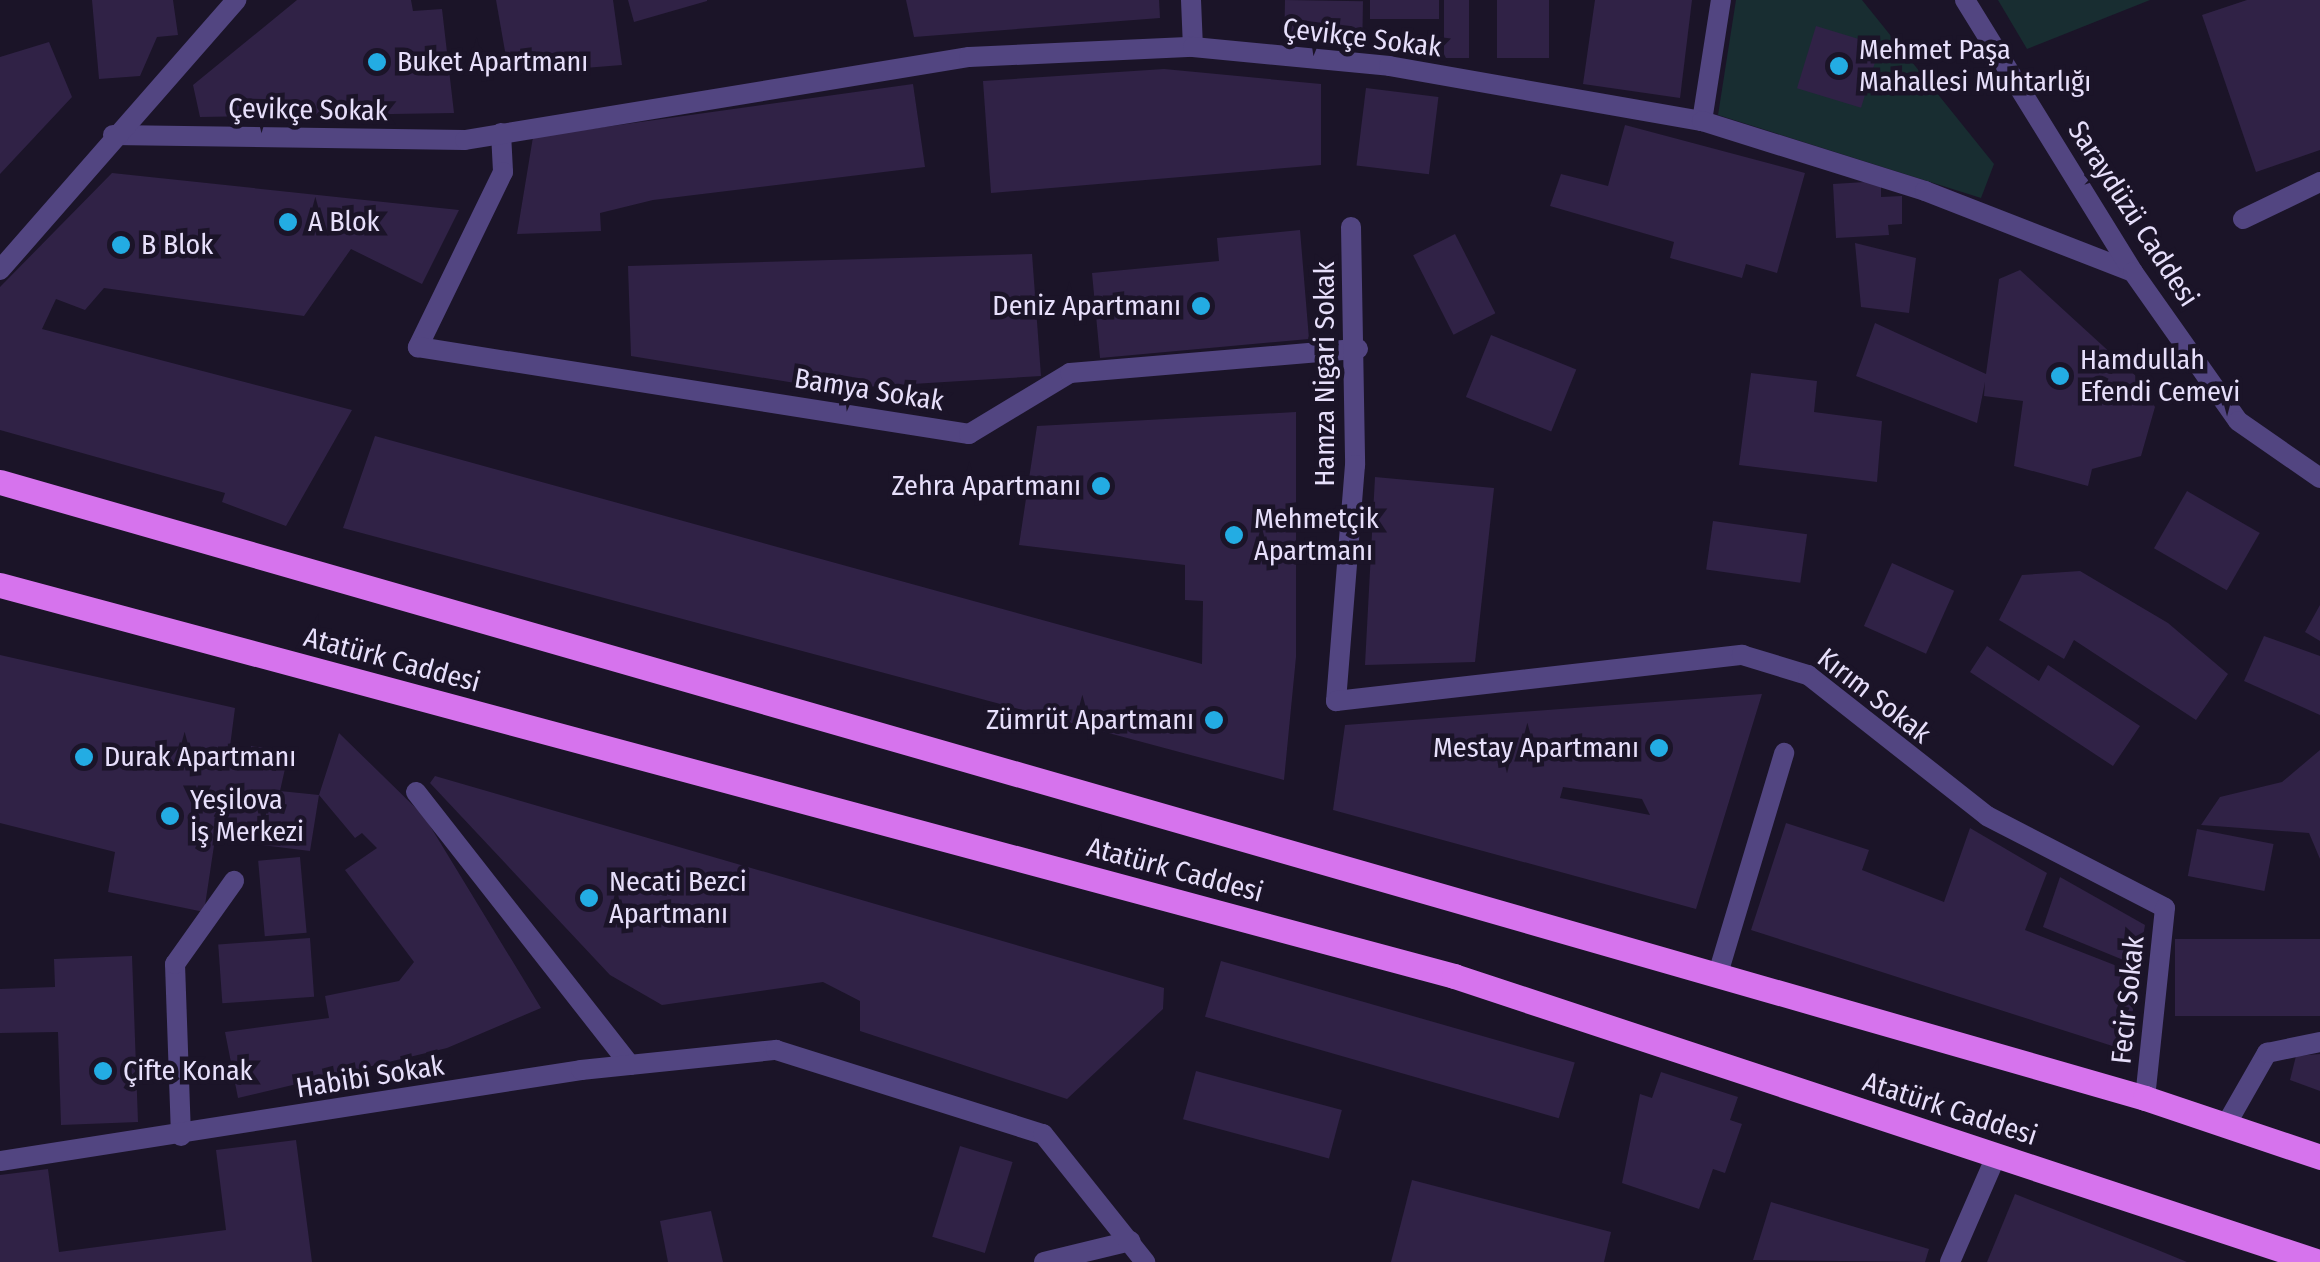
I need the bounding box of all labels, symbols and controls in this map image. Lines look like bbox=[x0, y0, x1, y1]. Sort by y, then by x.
street label: Çevikçe Sokak bbox=[1281, 12, 1443, 64]
place label: Mehmet Paşa Mahallesi Muhtarlığı bbox=[1859, 33, 2091, 99]
place label: Buket Apartmanı bbox=[397, 45, 588, 79]
marker: Buket Apartmanı bbox=[366, 51, 388, 73]
marker: Mehmet Paşa Mahallesi Muhtarlığı bbox=[1828, 55, 1850, 77]
street label: Çevikçe Sokak bbox=[228, 92, 388, 128]
street label: Saraydüzü Caddesi bbox=[2061, 115, 2205, 313]
place label: A Blok bbox=[308, 205, 380, 239]
marker: A Blok bbox=[277, 211, 299, 233]
place label: B Blok bbox=[141, 228, 213, 262]
marker: B Blok bbox=[110, 234, 132, 256]
street label: Hamza Nigari Sokak bbox=[1308, 261, 1342, 487]
place label: Deniz Apartmanı bbox=[992, 289, 1181, 323]
marker: Deniz Apartmanı bbox=[1190, 295, 1212, 317]
place label: Hamdullah Efendi Cemevi bbox=[2080, 343, 2240, 409]
street label: Bamya Sokak bbox=[792, 362, 946, 418]
marker: Hamdullah Efendi Cemevi bbox=[2049, 365, 2071, 387]
place label: Zehra Apartmanı bbox=[892, 469, 1081, 503]
marker: Zehra Apartmanı bbox=[1090, 475, 1112, 497]
place label: Mehmetçik Apartmanı bbox=[1254, 502, 1379, 568]
marker: Mehmetçik Apartmanı bbox=[1223, 524, 1245, 546]
street label: Atatürk Caddesi bbox=[300, 620, 484, 700]
street label: Kırım Sokak bbox=[1811, 641, 1937, 751]
place label: Zümrüt Apartmanı bbox=[986, 703, 1194, 737]
marker: Zümrüt Apartmanı bbox=[1203, 709, 1225, 731]
place label: Mestay Apartmanı bbox=[1433, 731, 1639, 765]
marker: Mestay Apartmanı bbox=[1648, 737, 1670, 759]
place label: Durak Apartmanı bbox=[104, 740, 296, 774]
marker: Durak Apartmanı bbox=[73, 746, 95, 768]
place label: Yeşilova İş Merkezi bbox=[190, 783, 304, 849]
marker: Yeşilova İş Merkezi bbox=[159, 805, 181, 827]
street label: Atatürk Caddesi bbox=[1083, 830, 1267, 910]
place label: Necati Bezci Apartmanı bbox=[609, 865, 747, 931]
marker: Necati Bezci Apartmanı bbox=[578, 887, 600, 909]
street label: Fecir Sokak bbox=[2105, 934, 2151, 1066]
street label: Habibi Sokak bbox=[294, 1049, 446, 1105]
place label: Çifte Konak bbox=[123, 1054, 253, 1088]
marker: Çifte Konak bbox=[92, 1060, 114, 1082]
street label: Atatürk Caddesi bbox=[1859, 1065, 2041, 1153]

